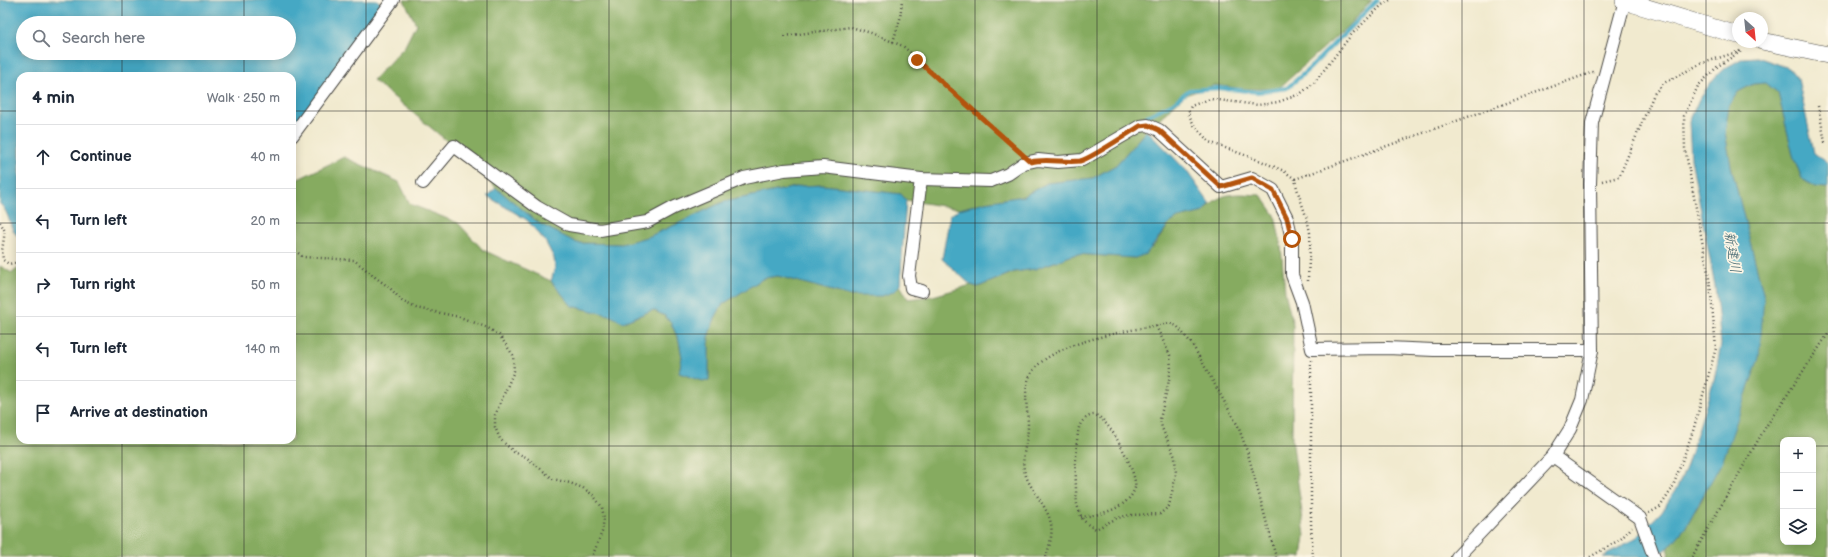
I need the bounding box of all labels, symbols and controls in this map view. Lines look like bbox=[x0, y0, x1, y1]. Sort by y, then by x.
north arrow bbox=[1732, 12, 1768, 48]
search box bbox=[16, 16, 296, 60]
icon: search bbox=[30, 27, 52, 49]
text: Search here bbox=[62, 29, 145, 48]
route end bbox=[908, 51, 926, 69]
text: 4 min bbox=[32, 88, 75, 108]
text: Walk · 250 m bbox=[207, 90, 280, 106]
icon: ahead bbox=[32, 146, 54, 168]
text: Continue bbox=[70, 147, 132, 166]
text: 40 m bbox=[250, 149, 280, 165]
icon: left bbox=[32, 210, 54, 232]
text: Turn left bbox=[70, 211, 127, 230]
text: 20 m bbox=[250, 213, 280, 229]
route start bbox=[1283, 230, 1301, 248]
water label: 新建川 bbox=[1721, 230, 1744, 274]
icon: right bbox=[32, 274, 54, 296]
text: Turn right bbox=[70, 275, 135, 294]
text: 50 m bbox=[251, 277, 280, 293]
icon: left bbox=[32, 338, 54, 360]
text: Turn left bbox=[70, 339, 127, 358]
text: 140 m bbox=[245, 341, 280, 357]
icon: arrive bbox=[32, 402, 54, 424]
text: Arrive at destination bbox=[70, 403, 208, 422]
map controls bbox=[1780, 437, 1816, 545]
button: + bbox=[1780, 437, 1816, 473]
button: − bbox=[1780, 473, 1816, 509]
button: layers bbox=[1780, 509, 1816, 545]

